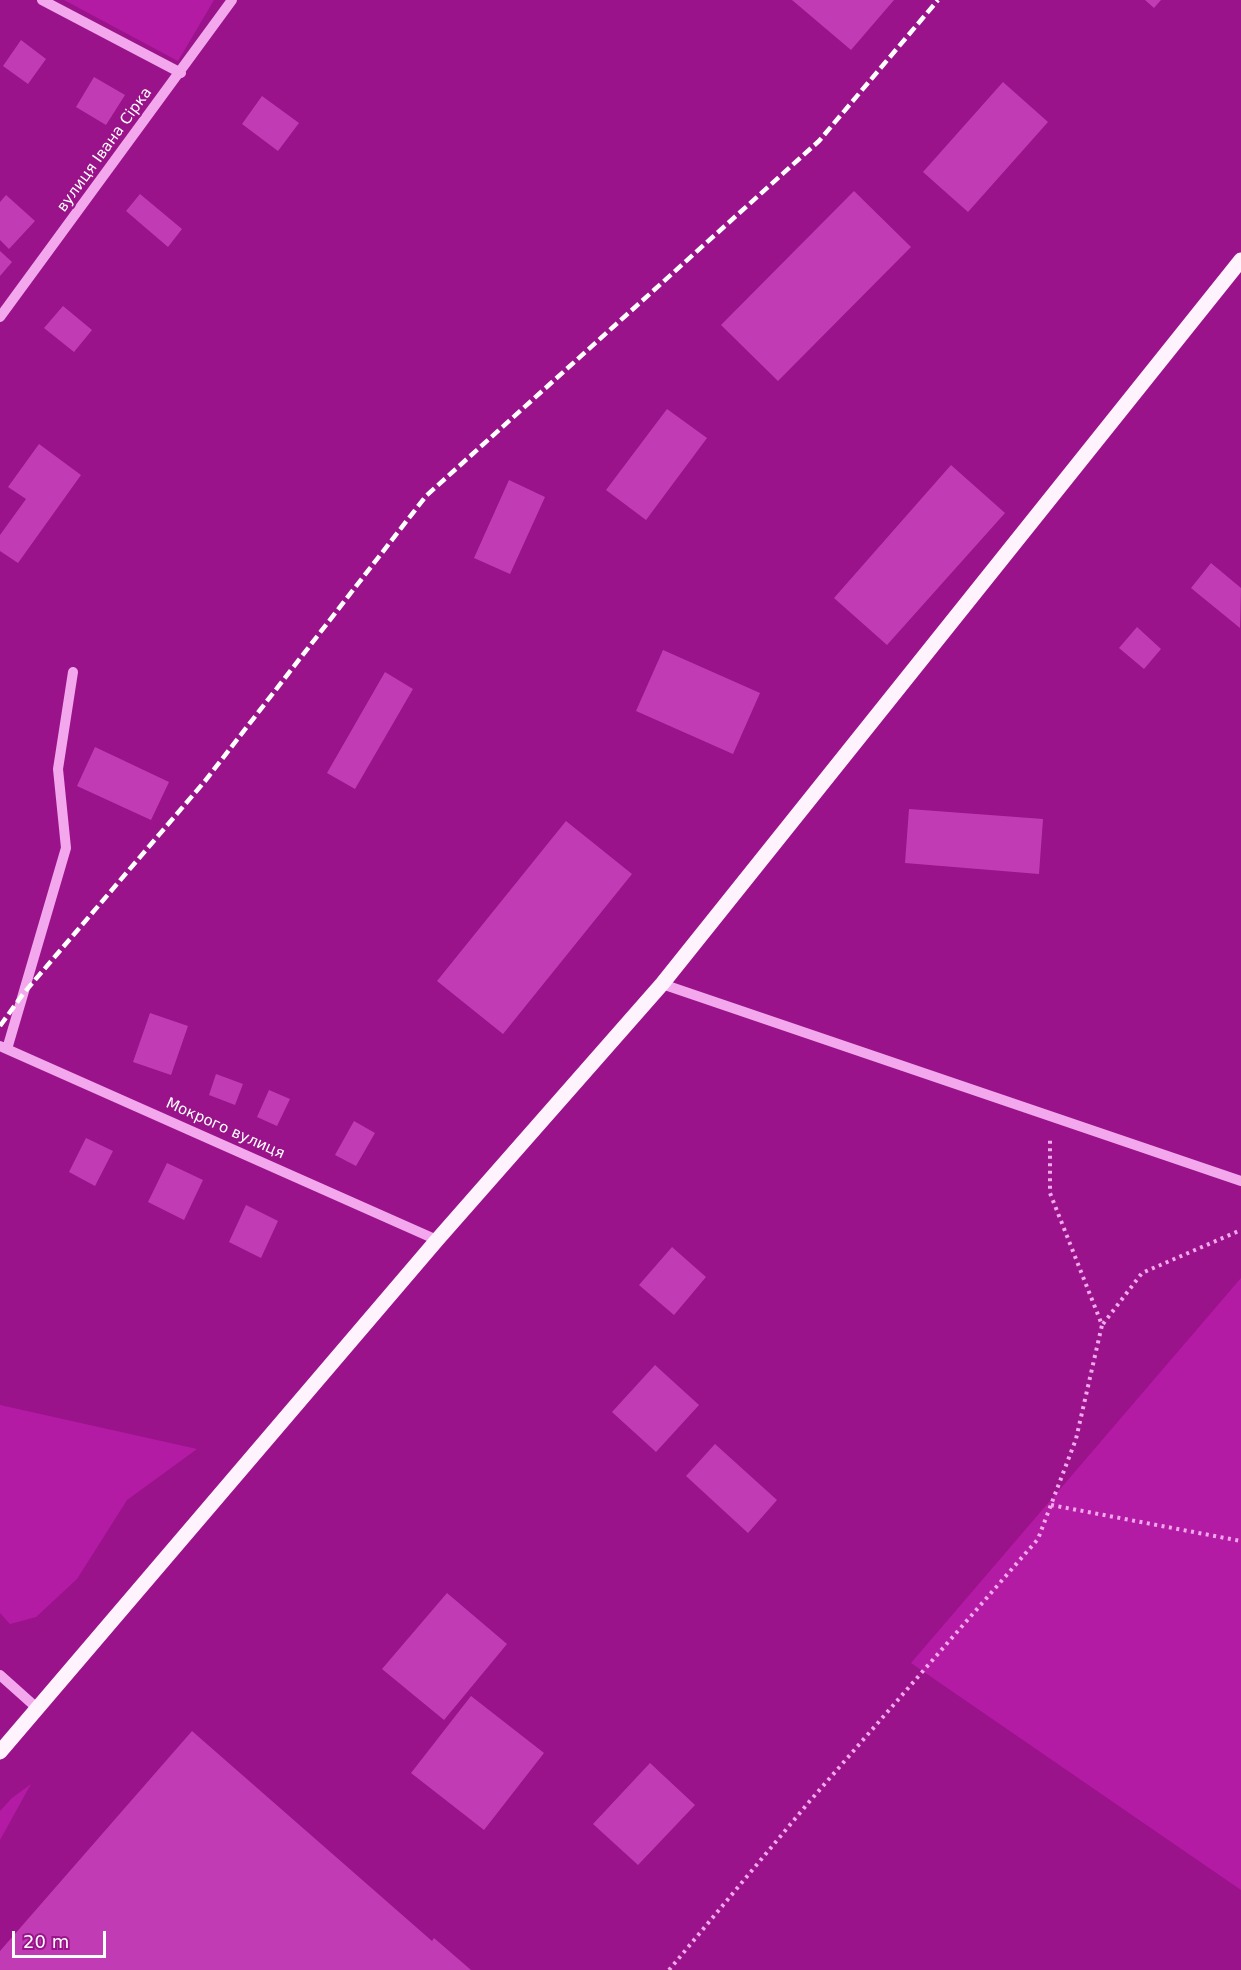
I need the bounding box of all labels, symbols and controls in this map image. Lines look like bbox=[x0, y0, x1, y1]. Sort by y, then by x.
street label: вулиця Івана Сірка bbox=[54, 84, 156, 216]
street label: Мокрого вулиця bbox=[163, 1095, 287, 1163]
scale bar bbox=[15, 1919, 110, 1957]
text: 20 m bbox=[23, 1931, 69, 1952]

